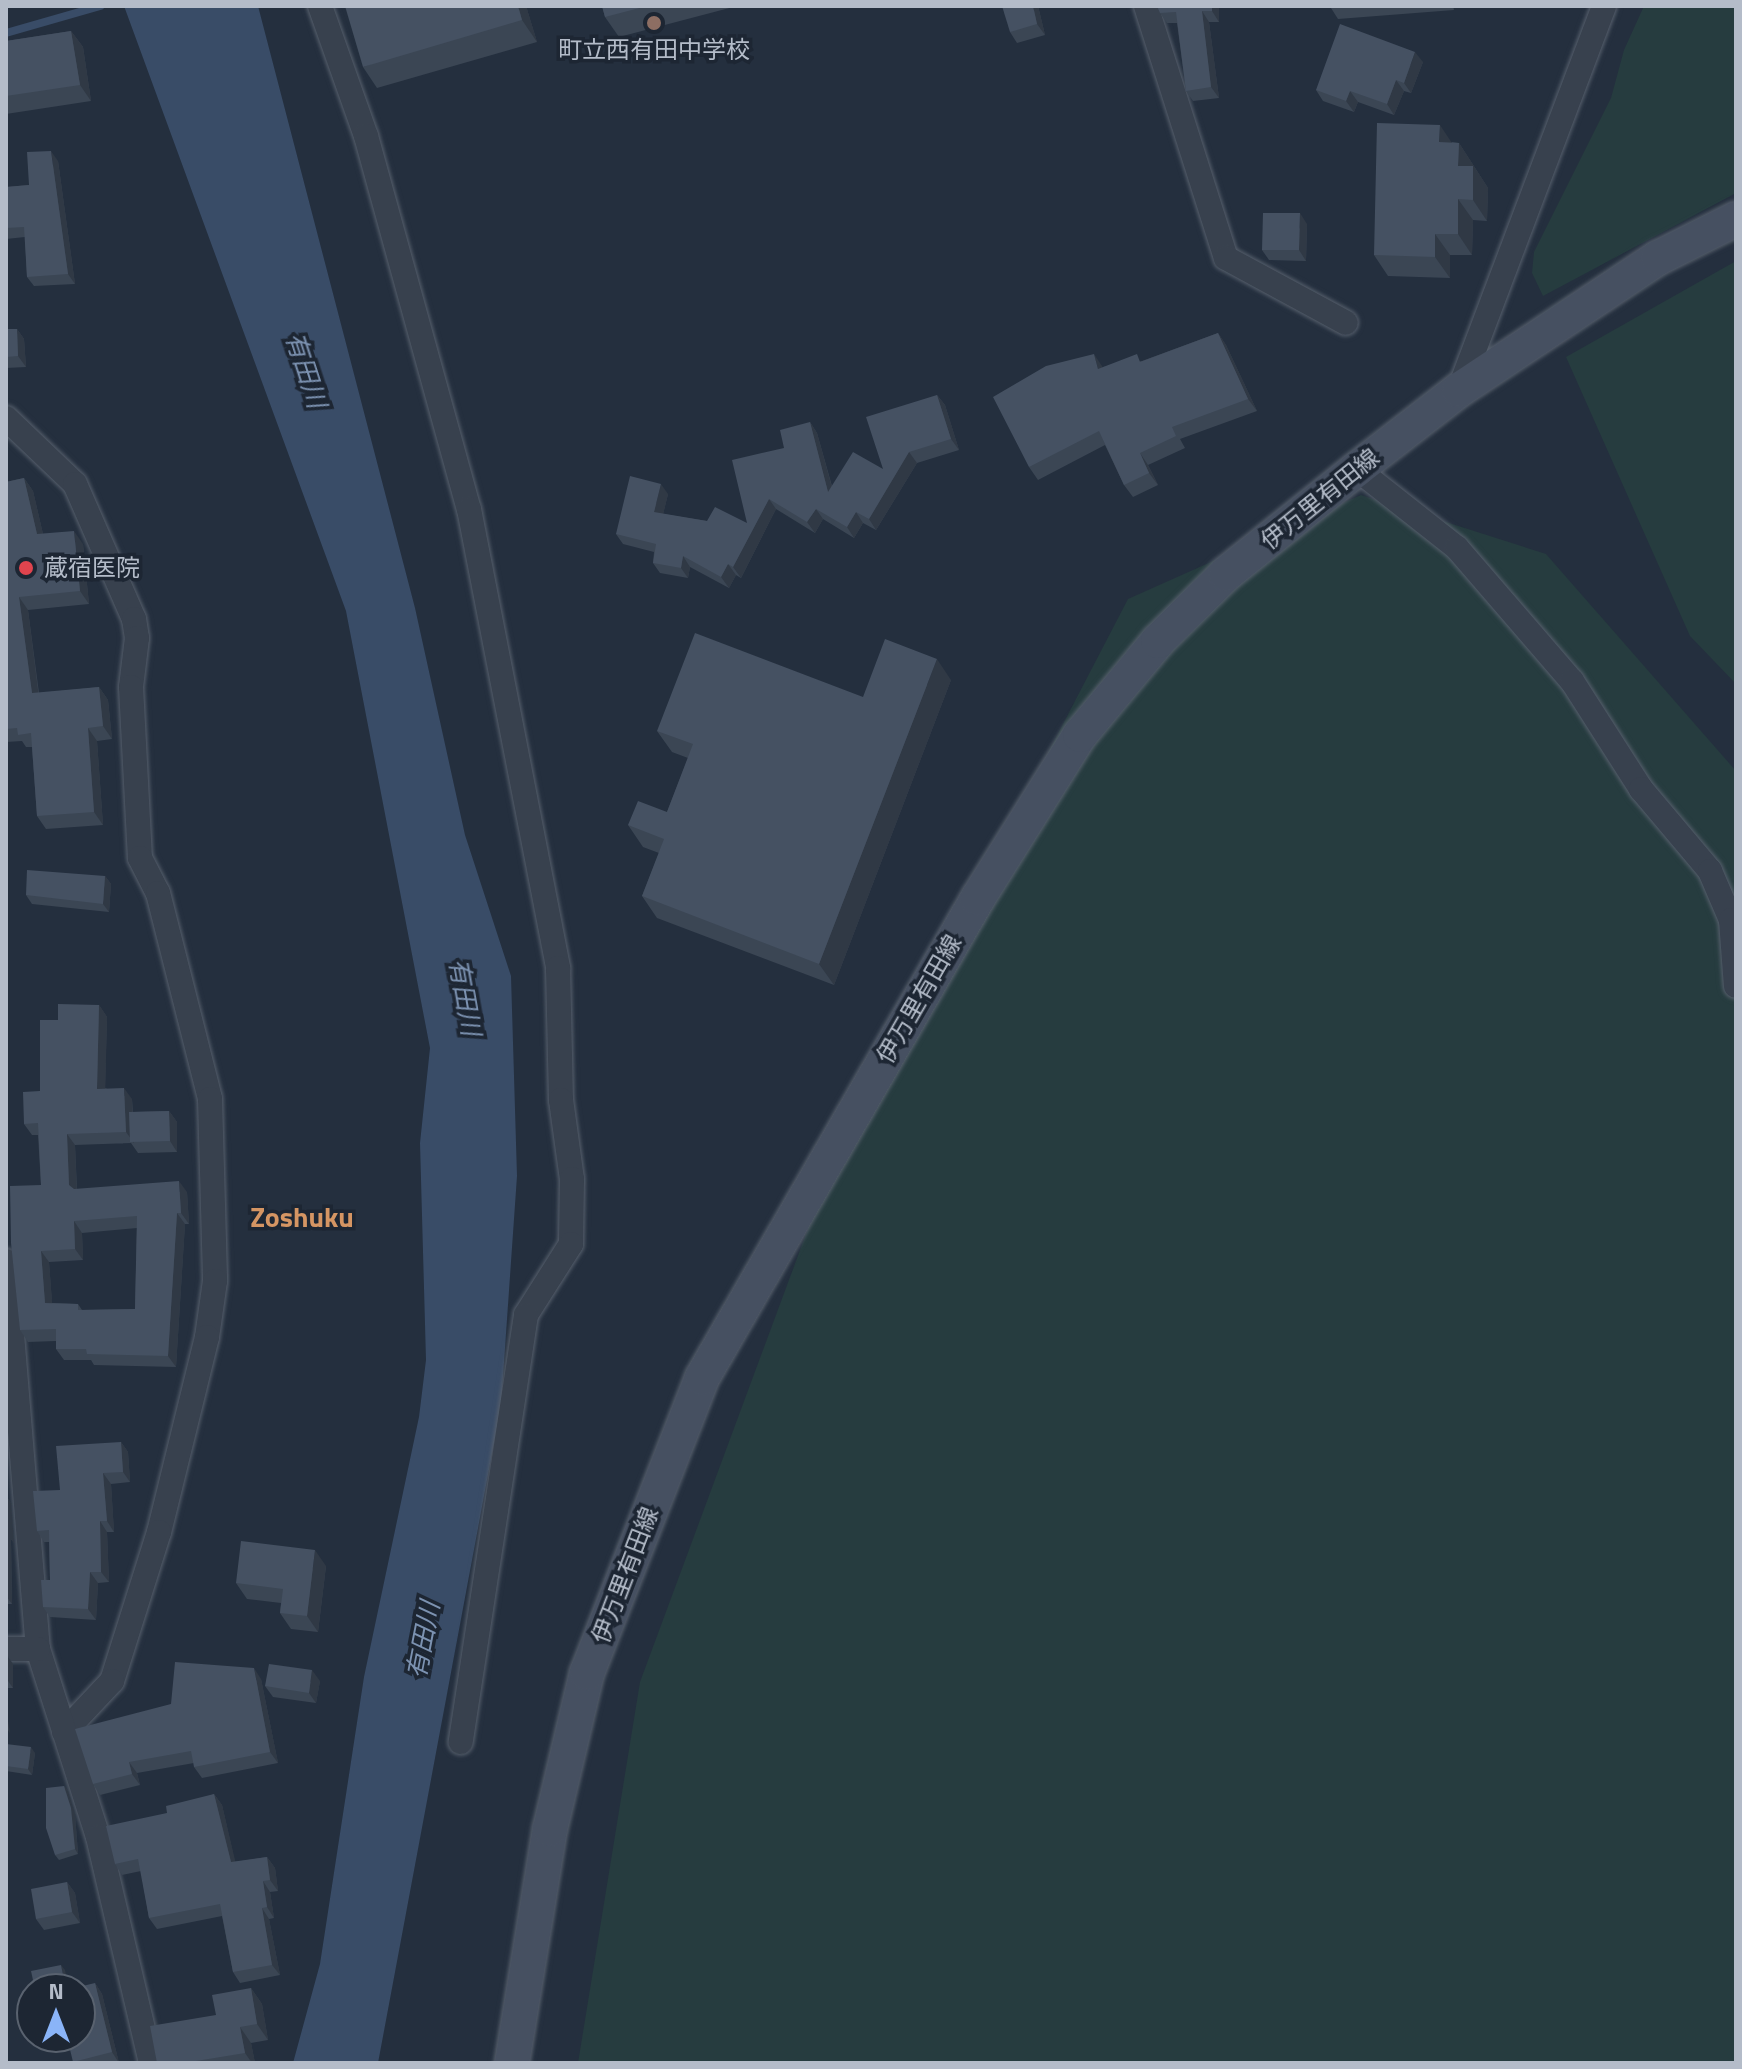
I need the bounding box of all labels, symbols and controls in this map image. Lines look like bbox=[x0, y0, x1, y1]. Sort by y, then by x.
marker: 町立西有田中学校 bbox=[645, 14, 663, 32]
place label: 町立西有田中学校 bbox=[558, 36, 750, 64]
water label: 有田川 bbox=[279, 328, 333, 412]
street label: 伊万里有田線 bbox=[1255, 442, 1385, 556]
place label: 蔵宿医院 bbox=[44, 554, 140, 582]
marker: 蔵宿医院 bbox=[15, 557, 37, 579]
street label: 伊万里有田線 bbox=[871, 929, 967, 1069]
water label: 有田川 bbox=[443, 956, 487, 1038]
district label: Zoshuku bbox=[250, 1200, 354, 1234]
street label: 伊万里有田線 bbox=[586, 1503, 664, 1647]
water label: 有田川 bbox=[400, 1599, 446, 1681]
north arrow bbox=[16, 1973, 96, 2053]
text: N bbox=[48, 1974, 64, 2008]

